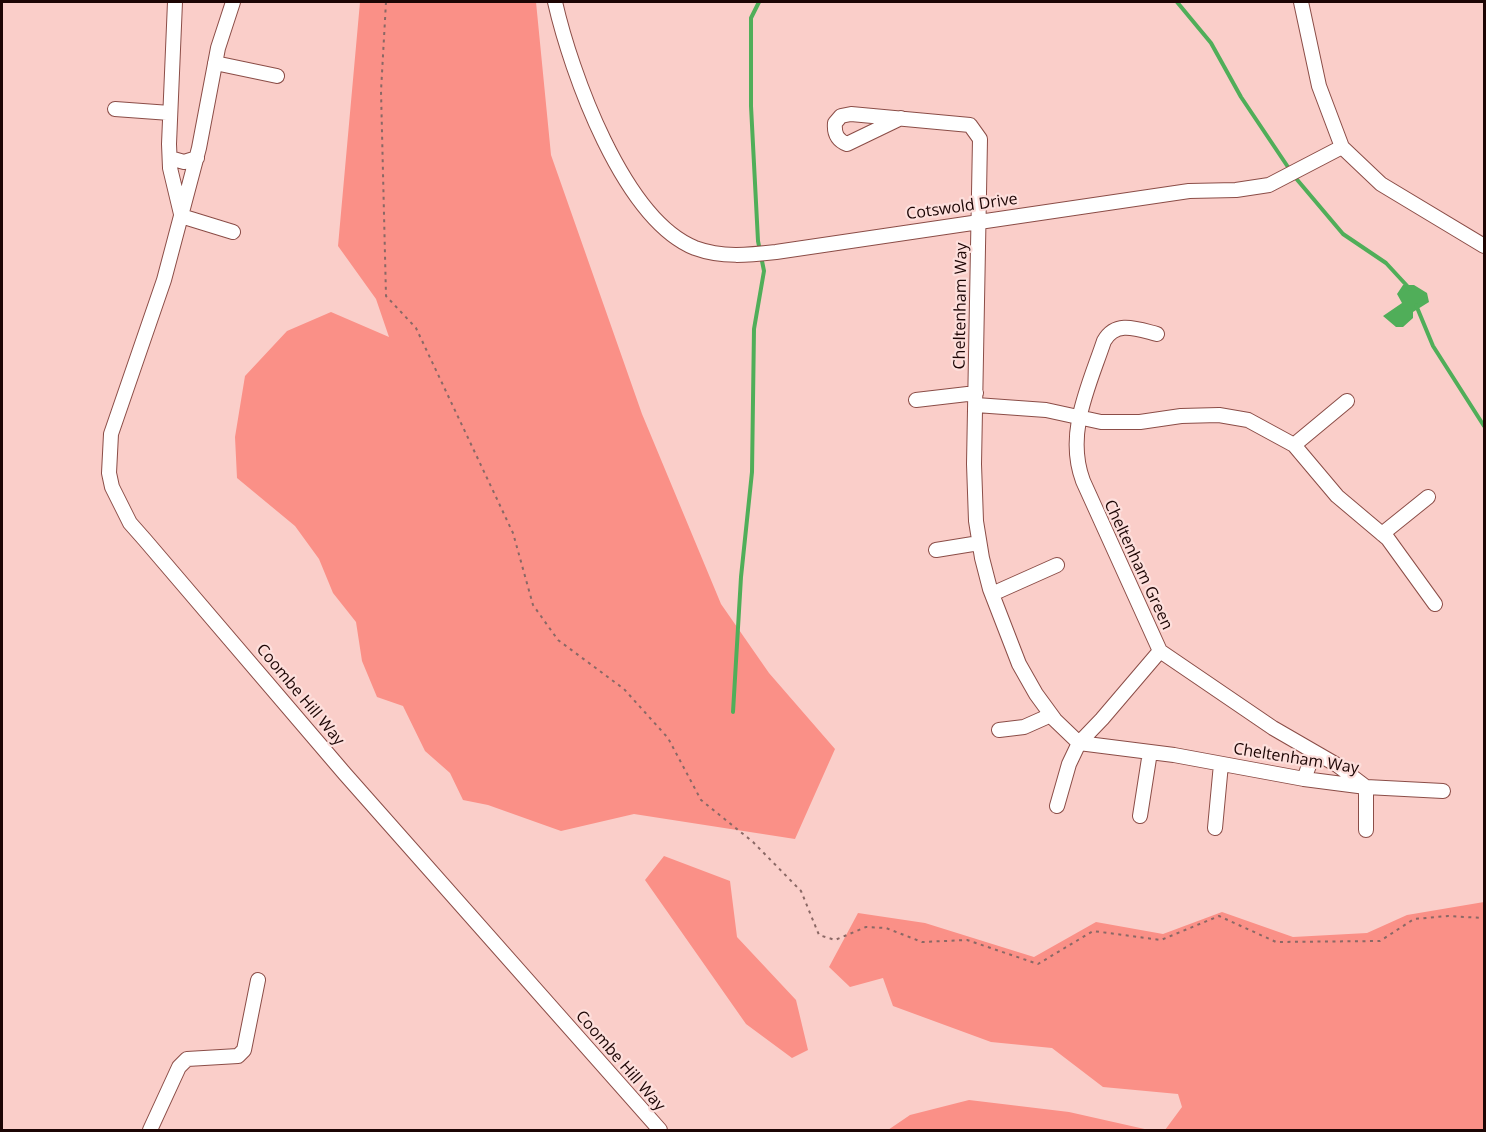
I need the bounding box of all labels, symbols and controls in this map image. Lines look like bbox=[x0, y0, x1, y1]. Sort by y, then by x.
street label: Cotswold Drive bbox=[905, 190, 1019, 224]
street label: Cheltenham Way bbox=[950, 242, 972, 370]
street label: Cheltenham Green bbox=[1099, 497, 1177, 633]
street label: Coombe Hill Way bbox=[252, 640, 348, 750]
street label: Cheltenham Way bbox=[1232, 740, 1360, 778]
street label: Coombe Hill Way bbox=[571, 1007, 669, 1115]

